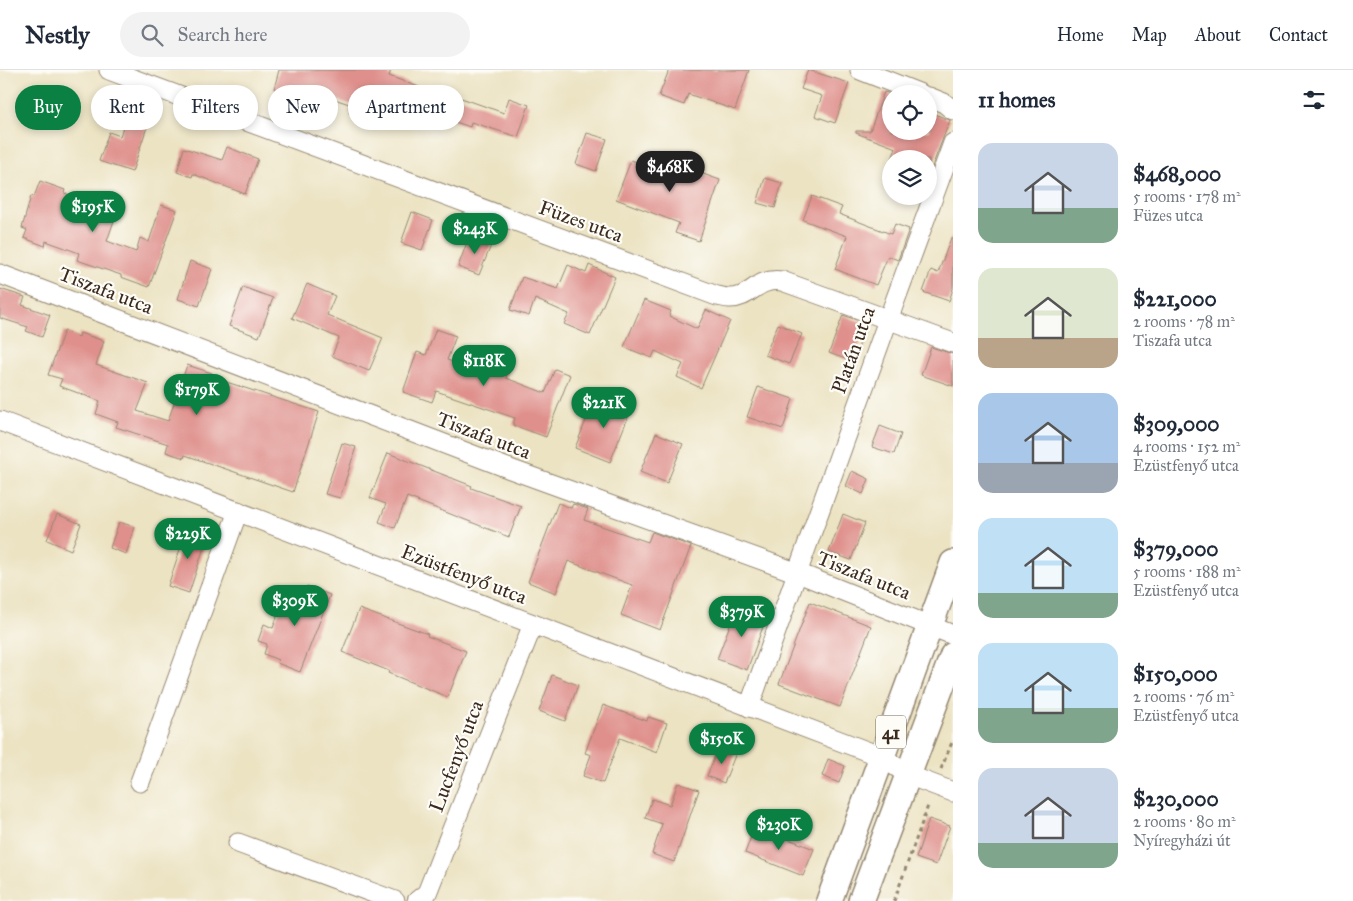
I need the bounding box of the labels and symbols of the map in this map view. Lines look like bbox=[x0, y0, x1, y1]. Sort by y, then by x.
pin: $468K bbox=[635, 150, 705, 193]
pin: $195K bbox=[58, 190, 128, 233]
street label: Füzes utca bbox=[536, 195, 627, 247]
pin: $243K bbox=[440, 212, 510, 255]
street label: Tiszafa utca bbox=[56, 261, 157, 319]
street label: Platán utca bbox=[826, 303, 880, 397]
pin: $118K bbox=[449, 344, 519, 387]
pin: $179K bbox=[162, 374, 232, 416]
pin: $221K bbox=[569, 386, 639, 429]
street label: Tiszafa utca bbox=[434, 406, 535, 464]
pin: $229K bbox=[153, 518, 223, 560]
street label: Ezüstfenyő utca bbox=[398, 539, 531, 609]
street label: Tiszafa utca bbox=[814, 545, 915, 605]
pin: $309K bbox=[260, 584, 330, 627]
pin: $379K bbox=[707, 596, 777, 638]
street label: Lucfenyő utca bbox=[424, 696, 488, 815]
road number: 41 bbox=[876, 716, 906, 749]
pin: $150K bbox=[687, 722, 757, 765]
pin: $230K bbox=[744, 808, 814, 851]

